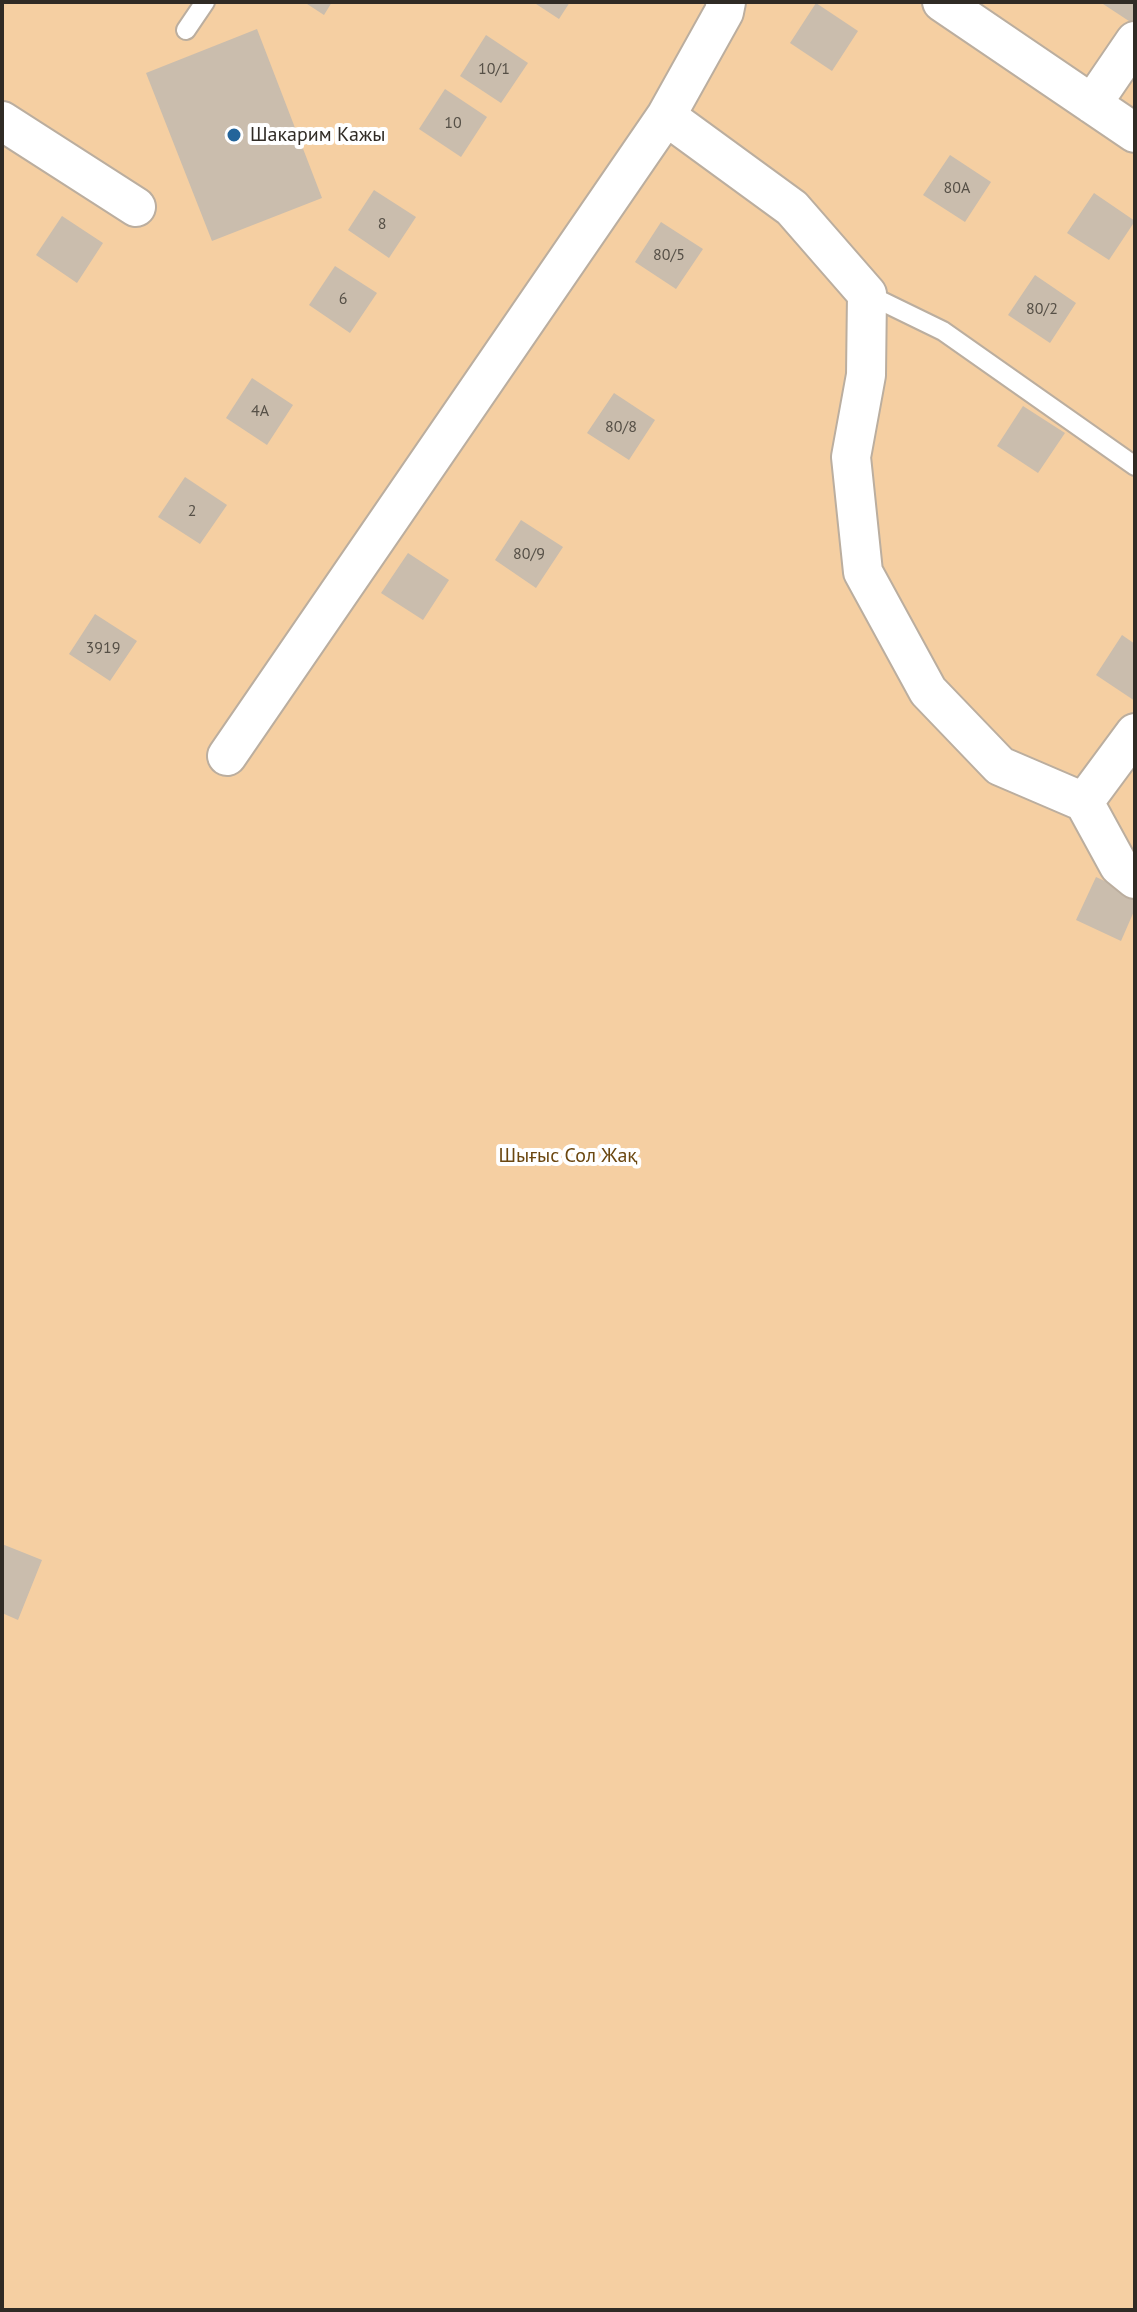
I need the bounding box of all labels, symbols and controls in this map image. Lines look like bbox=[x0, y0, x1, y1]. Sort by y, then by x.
house number: 10/1 bbox=[478, 59, 510, 79]
house number: 10 bbox=[444, 113, 462, 133]
place label: Шакарим Кажы bbox=[250, 123, 385, 147]
marker: Шакарим Кажы bbox=[225, 126, 243, 144]
house number: 80А bbox=[944, 178, 970, 198]
house number: 8 bbox=[378, 214, 386, 234]
house number: 80/5 bbox=[653, 245, 685, 265]
house number: 6 bbox=[339, 289, 347, 309]
house number: 80/2 bbox=[1026, 299, 1058, 319]
house number: 4А bbox=[251, 401, 269, 421]
house number: 80/8 bbox=[605, 417, 637, 437]
house number: 2 bbox=[188, 501, 196, 521]
house number: 80/9 bbox=[513, 544, 545, 564]
house number: 3919 bbox=[86, 638, 120, 658]
park label: Шығыс Сол Жақ bbox=[499, 1144, 637, 1168]

